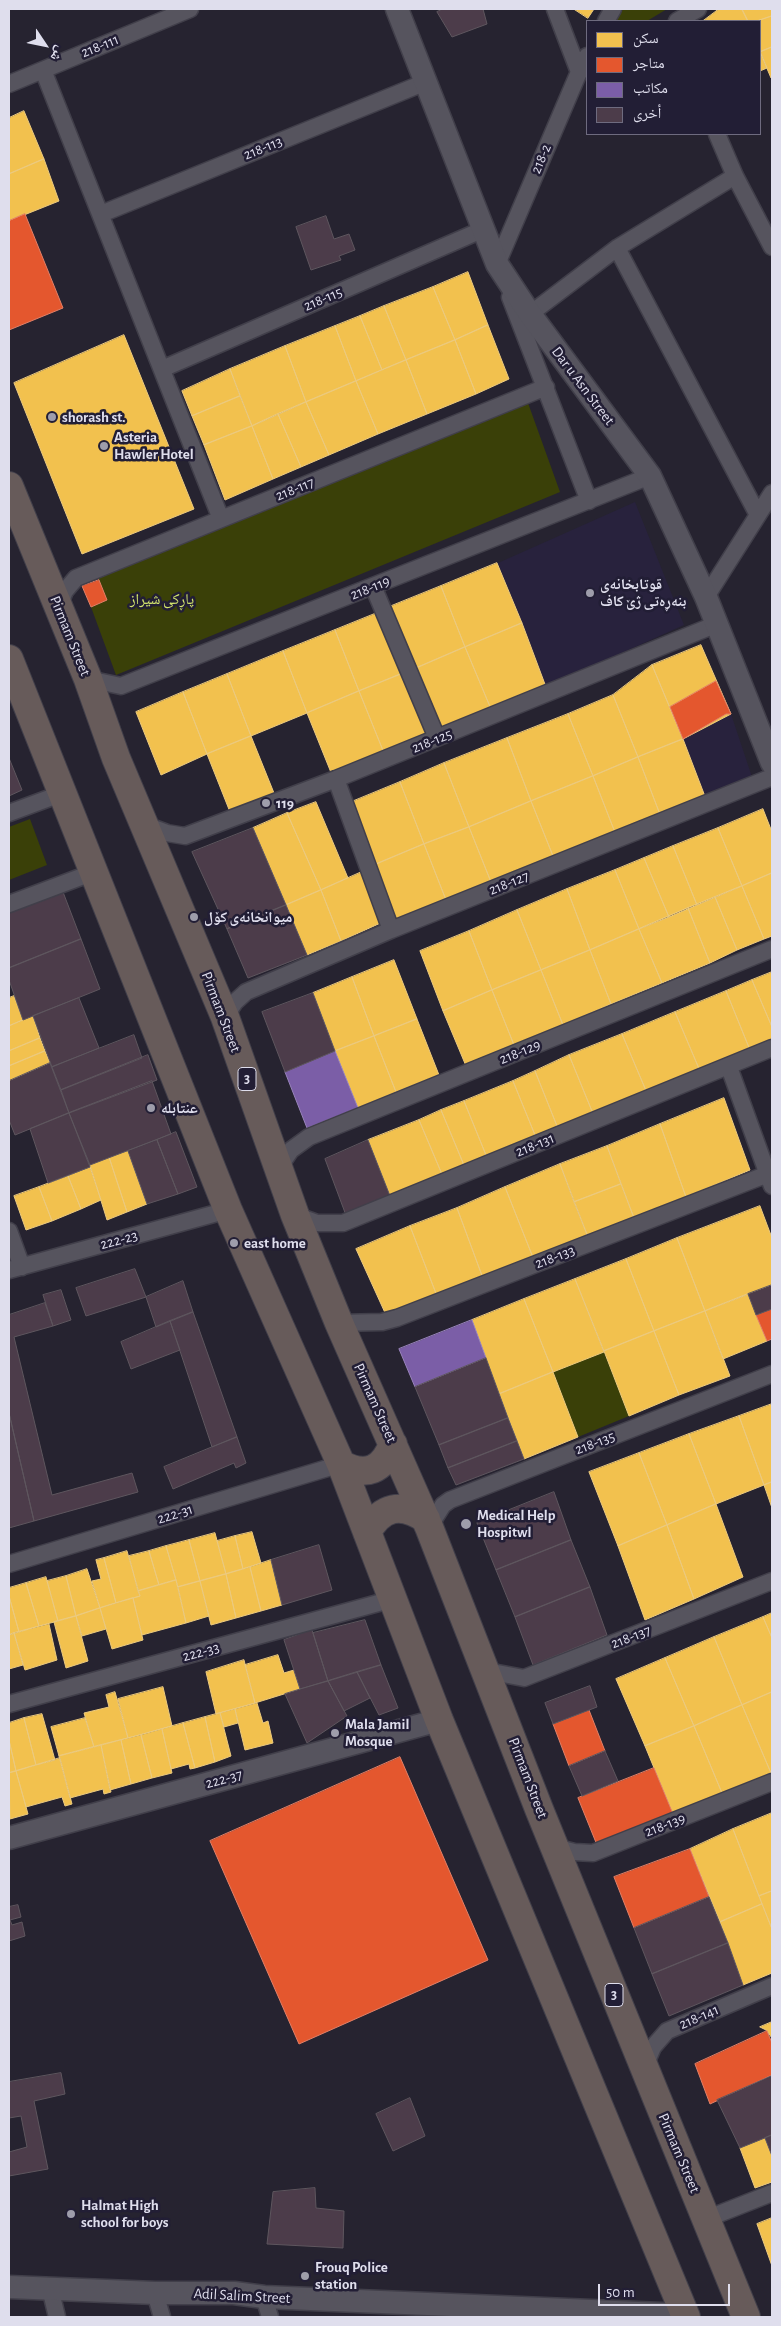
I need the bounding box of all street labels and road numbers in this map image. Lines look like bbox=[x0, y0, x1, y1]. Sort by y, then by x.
street label: 218-111 bbox=[78, 30, 122, 62]
street label: 218-113 bbox=[241, 132, 285, 164]
street label: 218-2 bbox=[527, 141, 555, 177]
street label: 218-115 bbox=[301, 283, 345, 315]
street label: Dar u Asn Street bbox=[548, 343, 618, 429]
street label: 218-117 bbox=[273, 473, 317, 505]
street label: 218-119 bbox=[348, 572, 392, 604]
street label: Pirmam Street bbox=[46, 593, 94, 679]
street label: 218-125 bbox=[409, 725, 455, 757]
street label: 218-127 bbox=[486, 867, 532, 899]
street label: Pirmam Street bbox=[197, 969, 245, 1055]
street label: 218-129 bbox=[497, 1036, 543, 1068]
road number: 3 bbox=[238, 1068, 256, 1090]
street label: 218-131 bbox=[513, 1129, 557, 1161]
street label: 222-23 bbox=[98, 1226, 140, 1254]
street label: 218-133 bbox=[533, 1241, 577, 1273]
street label: Pirmam Street bbox=[350, 1361, 400, 1445]
street label: 218-135 bbox=[572, 1427, 618, 1459]
street label: 222-31 bbox=[155, 1500, 195, 1528]
street label: 218-137 bbox=[608, 1621, 654, 1653]
street label: 222-33 bbox=[181, 1638, 221, 1666]
street label: Pirmam Street bbox=[504, 1735, 552, 1821]
street label: 222-37 bbox=[204, 1765, 244, 1793]
street label: 218-139 bbox=[642, 1809, 688, 1841]
road number: 3 bbox=[605, 1984, 623, 2006]
street label: 218-141 bbox=[677, 2001, 721, 2033]
street label: Pirmam Street bbox=[654, 2110, 704, 2196]
street label: Adil Salim Street bbox=[193, 2284, 291, 2308]

